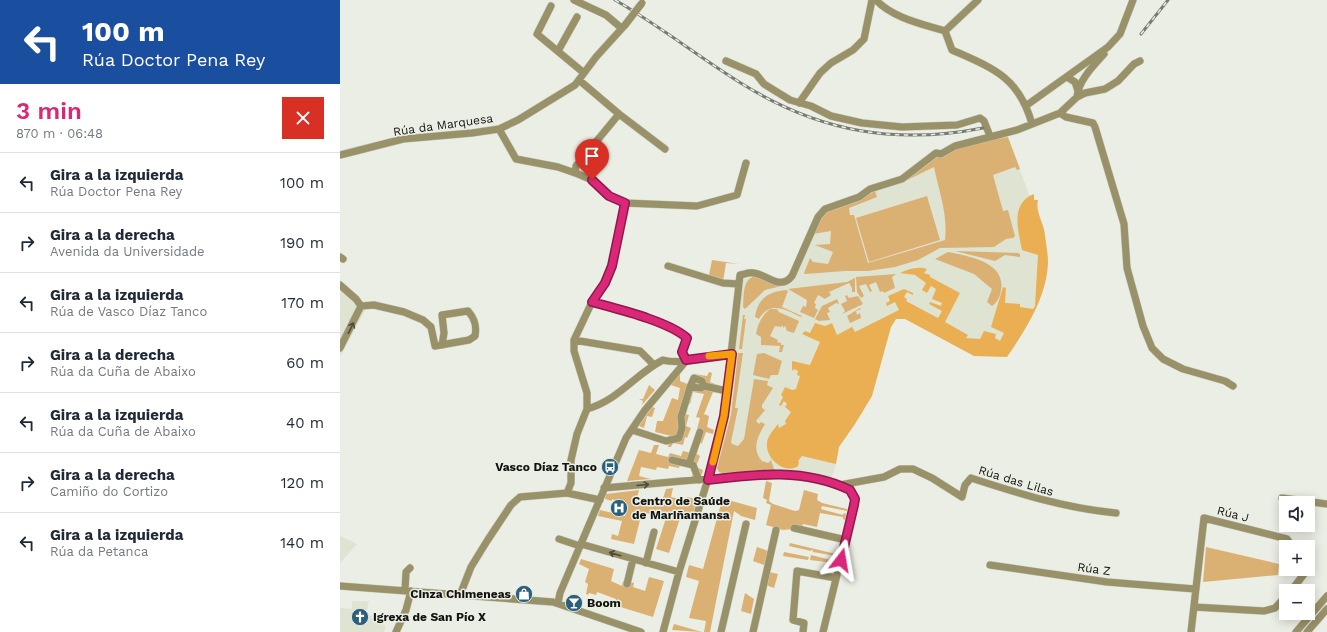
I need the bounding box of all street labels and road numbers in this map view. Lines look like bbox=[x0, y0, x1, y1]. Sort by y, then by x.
street label: Rúa da Marquesa bbox=[392, 111, 494, 139]
street label: Rúa das Lilas bbox=[977, 463, 1055, 499]
street label: Rúa J bbox=[1216, 503, 1250, 525]
street label: Rúa Z bbox=[1076, 560, 1112, 578]

